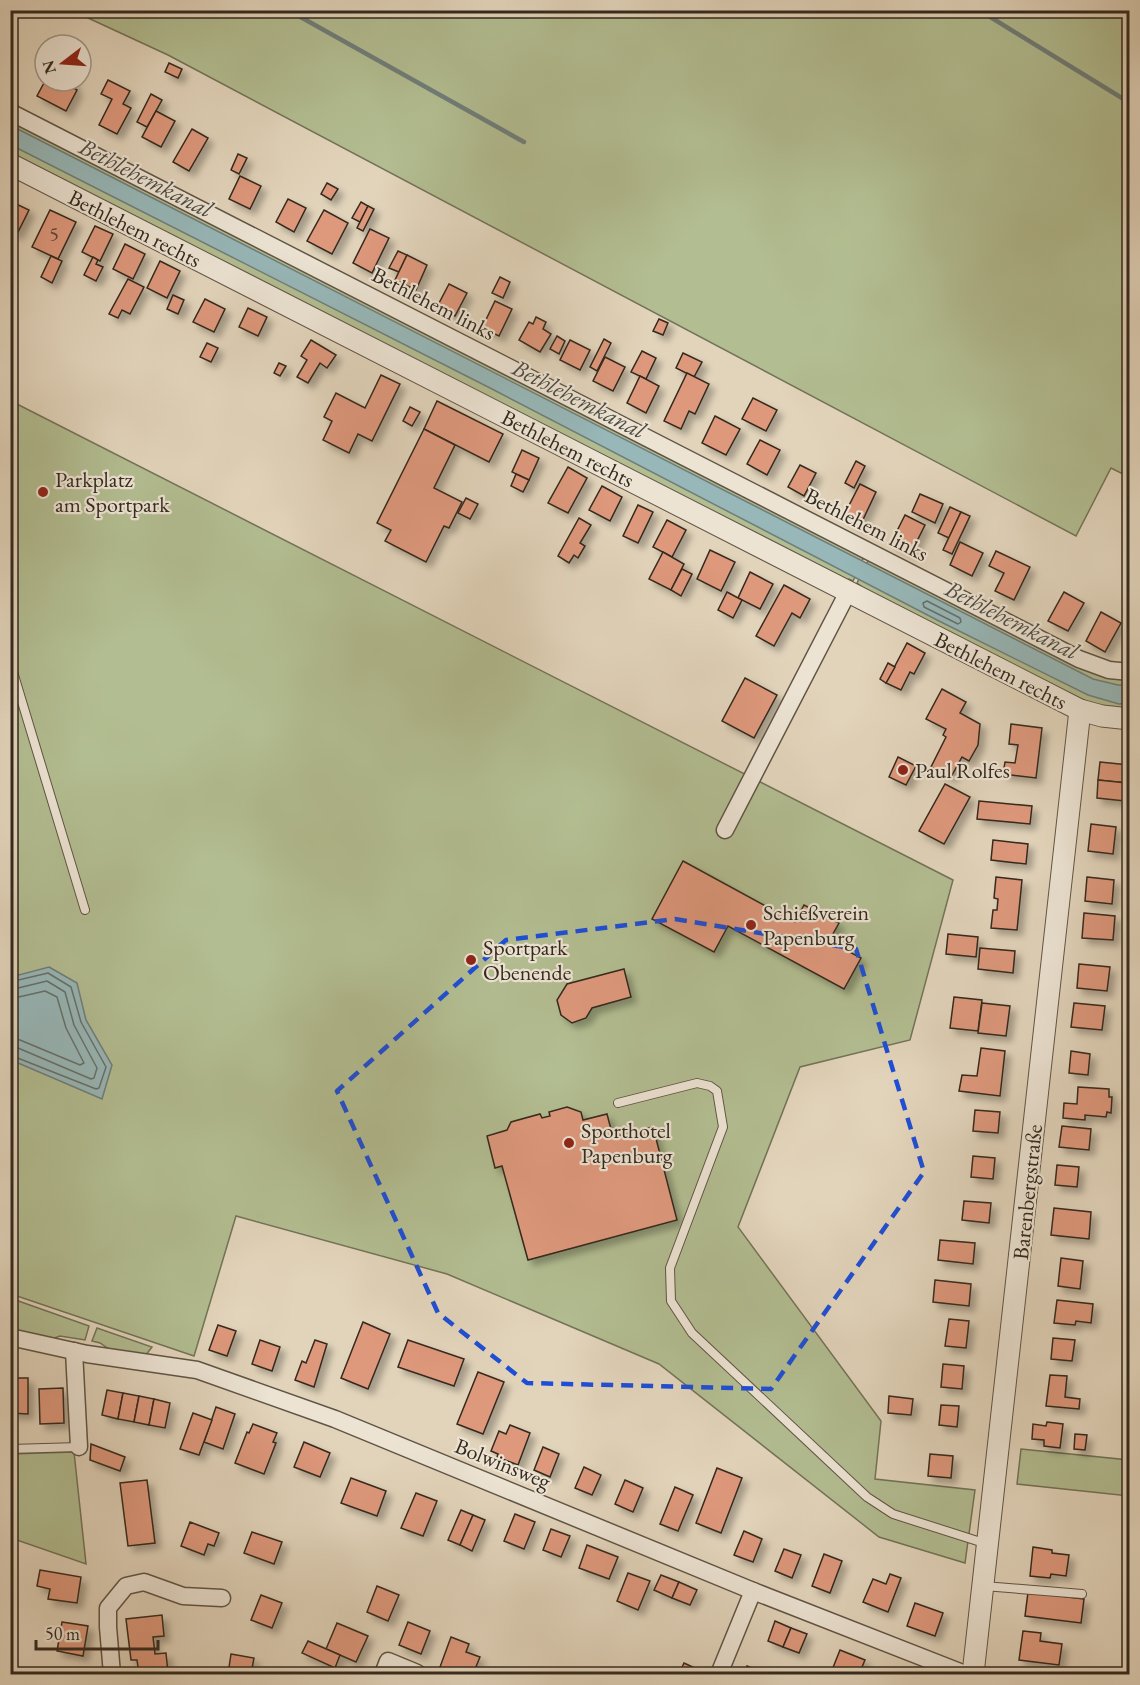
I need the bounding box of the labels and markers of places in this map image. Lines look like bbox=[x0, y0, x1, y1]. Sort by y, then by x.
place label: Parkplatz am Sportpark bbox=[55, 465, 170, 519]
marker: Parkplatz am Sportpark bbox=[36, 485, 50, 499]
place label: Paul Rolfes bbox=[915, 756, 1010, 785]
marker: Paul Rolfes bbox=[896, 763, 910, 777]
place label: Schießverein Papenburg bbox=[763, 898, 870, 952]
marker: Schießverein Papenburg bbox=[744, 918, 758, 932]
place label: Sportpark Obenende bbox=[483, 933, 572, 987]
marker: Sportpark Obenende bbox=[464, 953, 478, 967]
place label: Sporthotel Papenburg bbox=[581, 1116, 673, 1170]
marker: Sporthotel Papenburg bbox=[562, 1136, 576, 1150]

